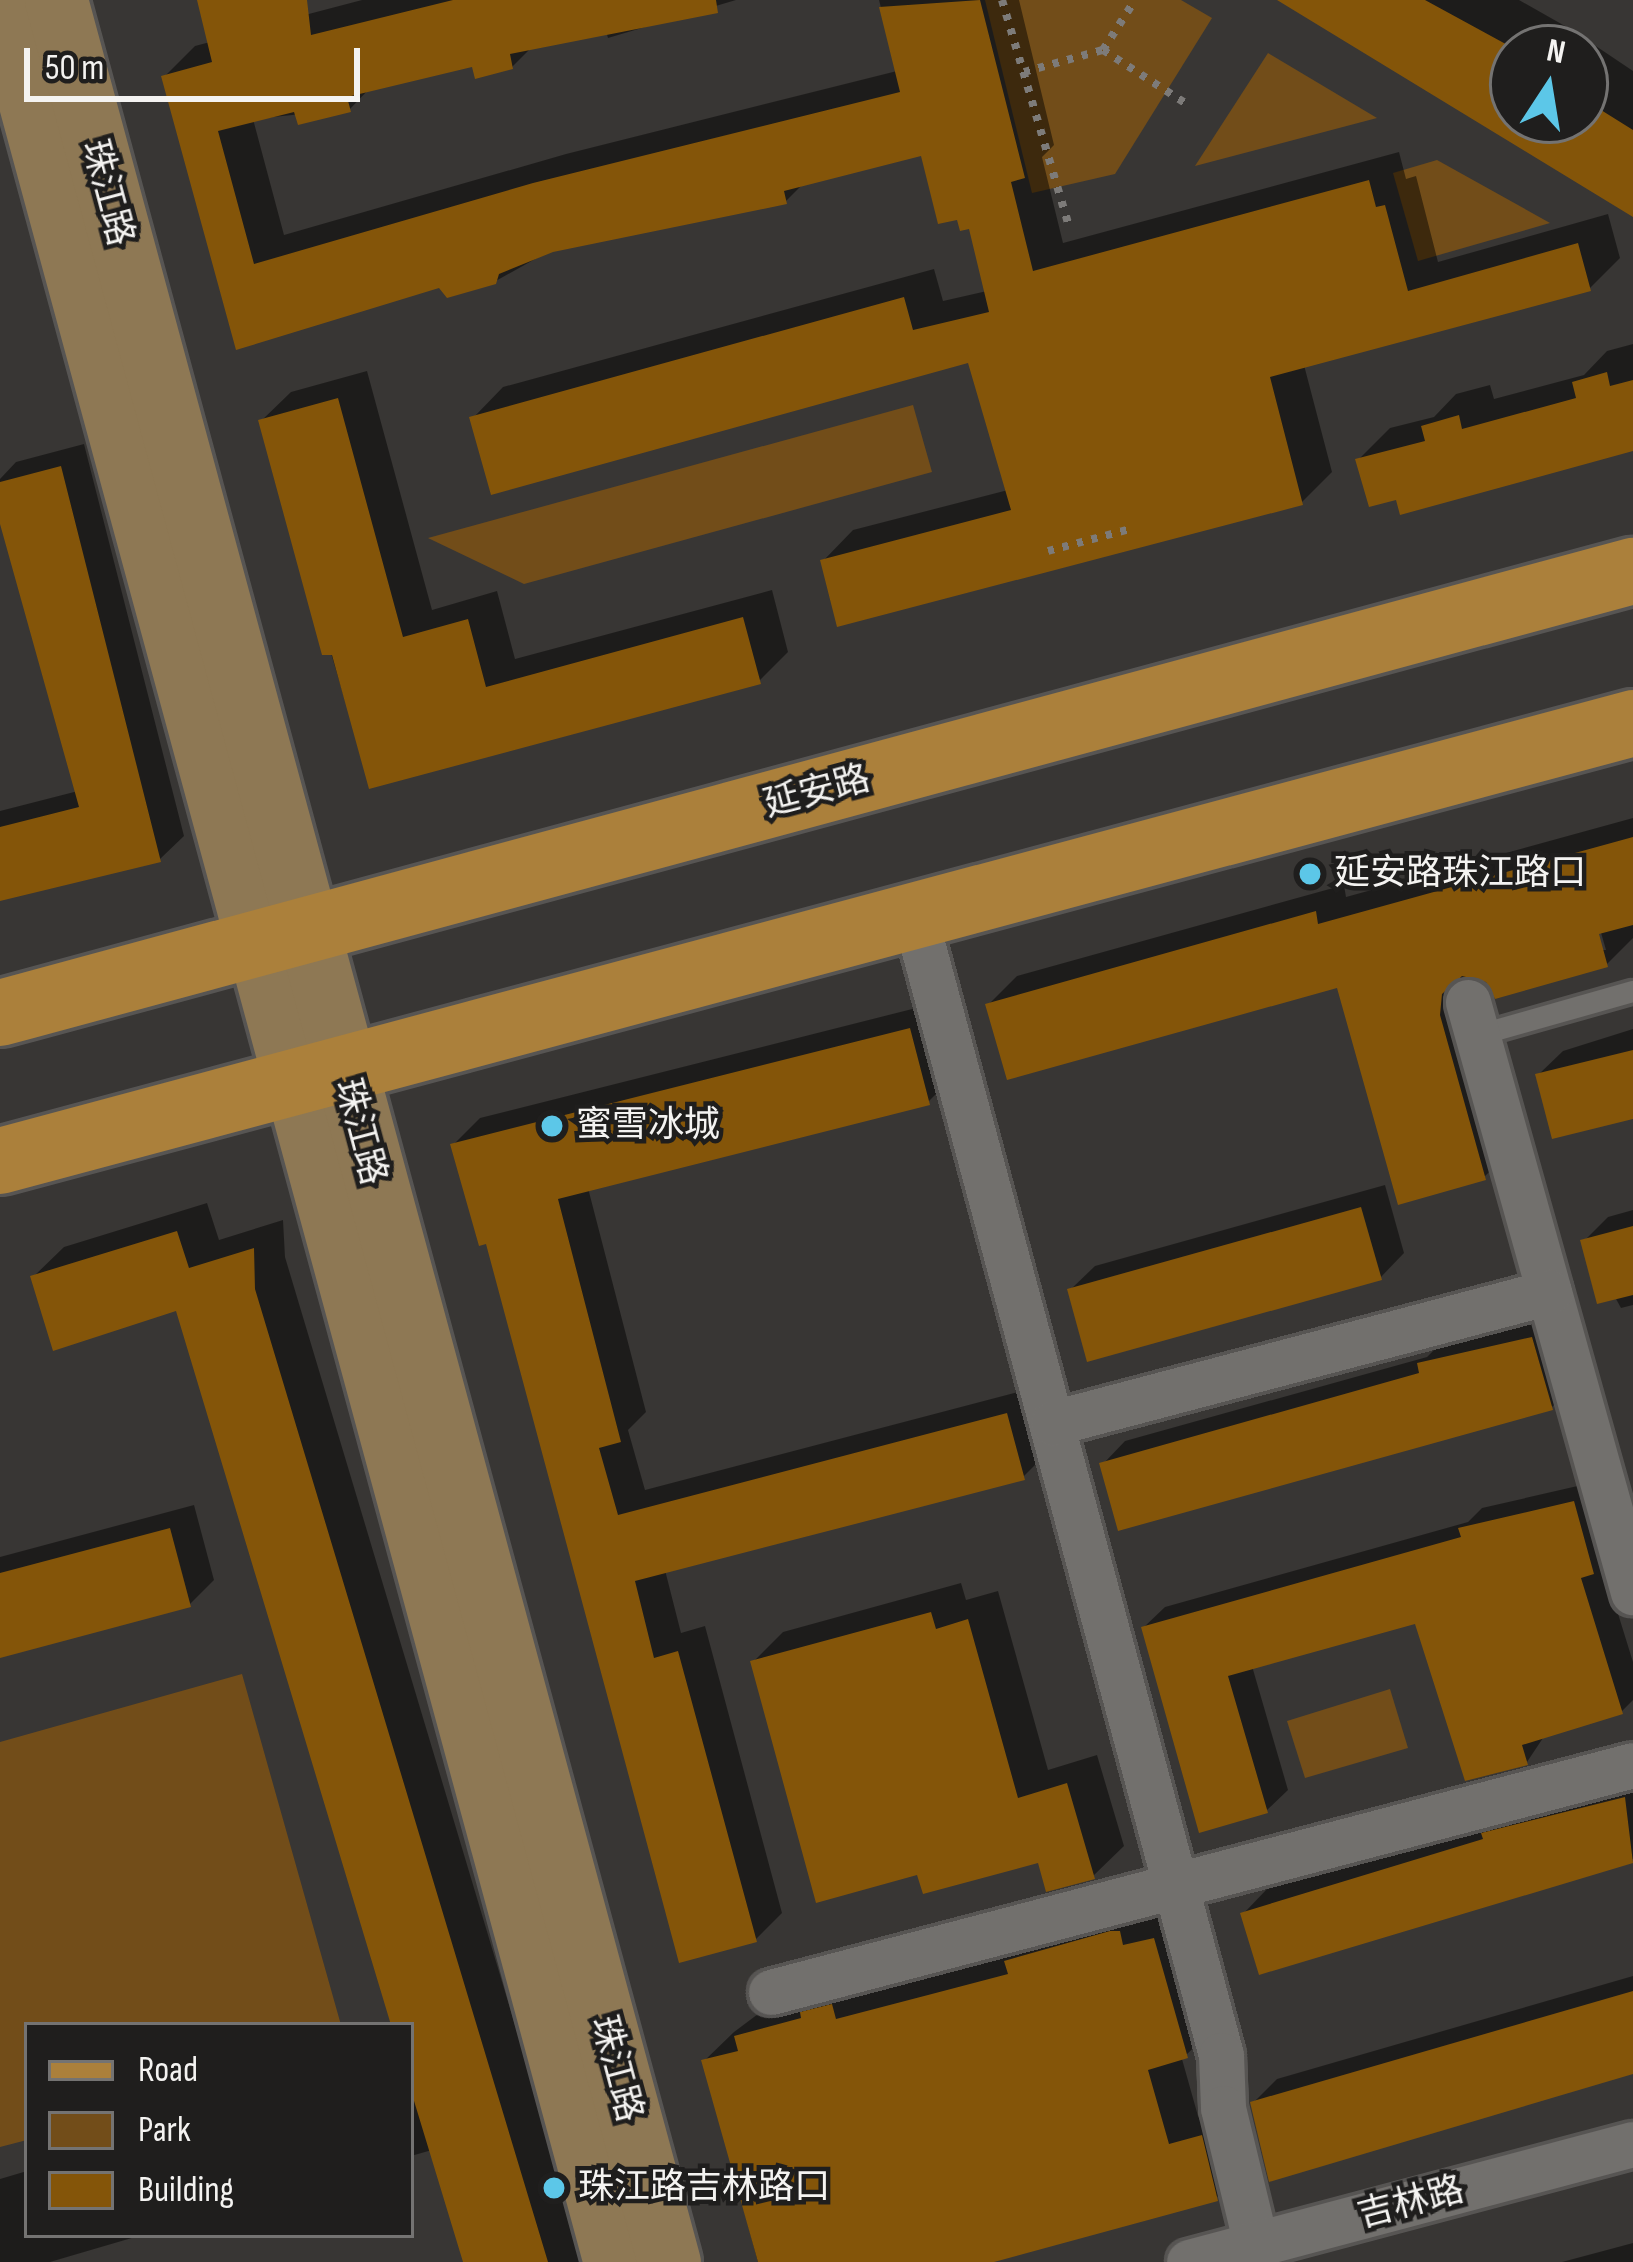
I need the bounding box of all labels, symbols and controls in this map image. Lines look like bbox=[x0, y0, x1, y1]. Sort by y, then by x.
scale bar bbox=[30, 24, 366, 98]
north arrow bbox=[1489, 24, 1609, 144]
text: N bbox=[1543, 30, 1569, 73]
text: 50 m bbox=[45, 47, 104, 90]
street label: 珠江路 bbox=[72, 135, 142, 251]
street label: 延安路 bbox=[759, 757, 875, 827]
place label: 延安路珠江路口 bbox=[1334, 852, 1586, 896]
marker: 延安路珠江路口 bbox=[1297, 861, 1323, 887]
street label: 珠江路 bbox=[325, 1074, 395, 1190]
place label: 蜜雪冰城 bbox=[576, 1104, 720, 1148]
marker: 蜜雪冰城 bbox=[539, 1113, 565, 1139]
street label: 珠江路 bbox=[581, 2011, 651, 2127]
legend bbox=[24, 2022, 414, 2238]
text: Road bbox=[138, 2049, 198, 2092]
text: Park bbox=[138, 2109, 191, 2152]
place label: 珠江路吉林路口 bbox=[578, 2166, 830, 2210]
street label: 吉林路 bbox=[1353, 2168, 1469, 2238]
text: Building bbox=[138, 2169, 234, 2212]
marker: 珠江路吉林路口 bbox=[541, 2175, 567, 2201]

